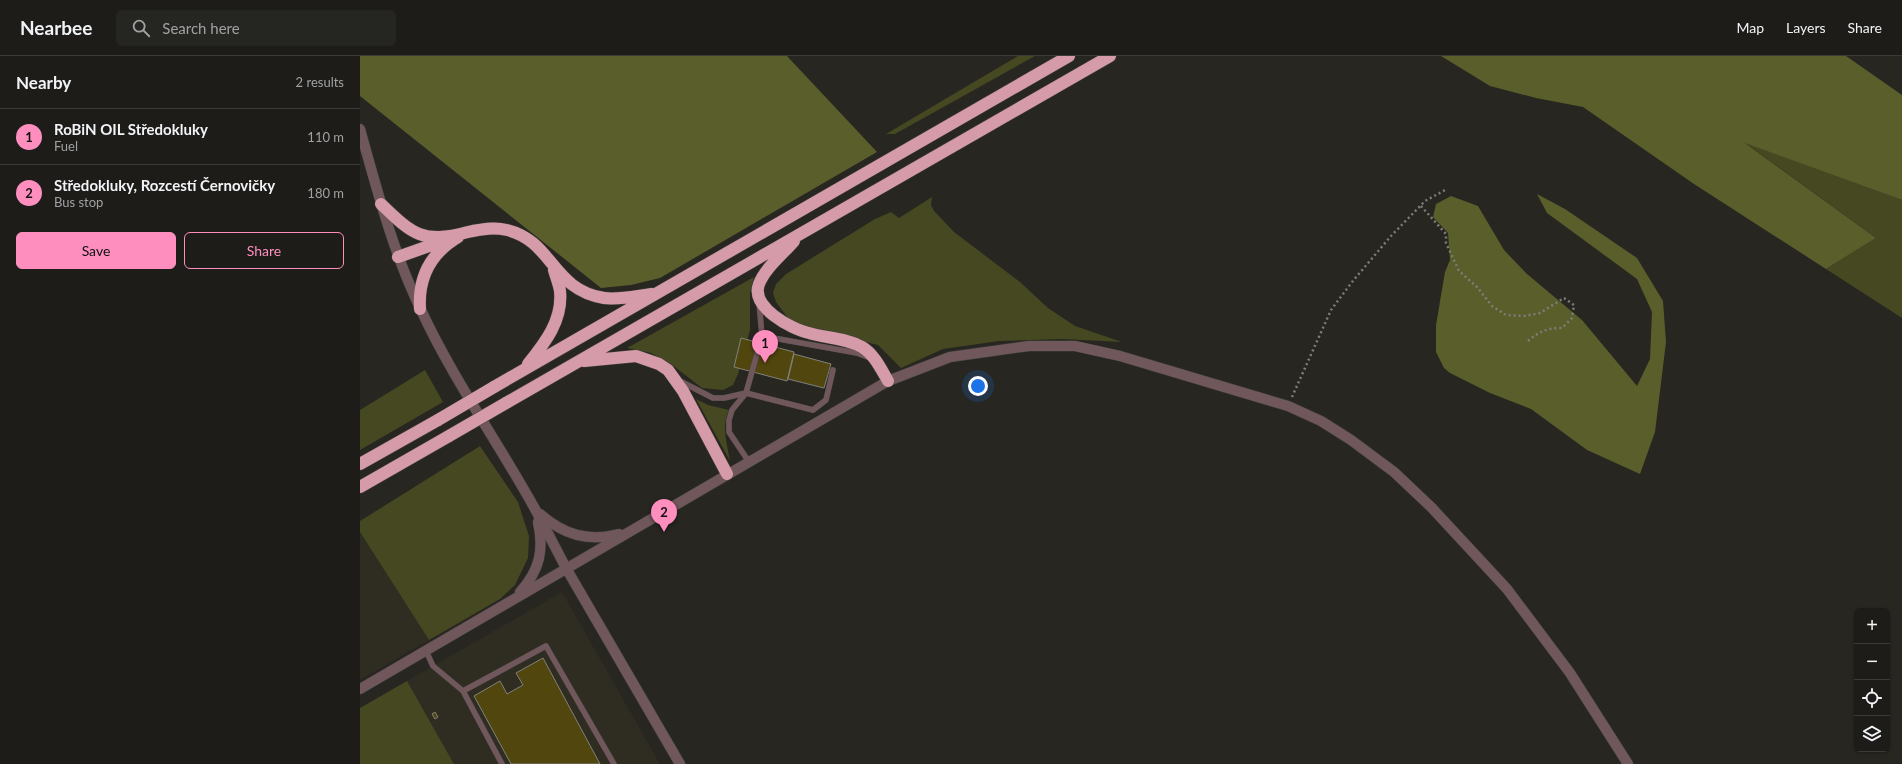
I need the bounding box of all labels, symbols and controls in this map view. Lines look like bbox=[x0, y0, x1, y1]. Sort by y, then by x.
search box bbox=[116, 10, 396, 46]
text: Nearbee bbox=[20, 16, 92, 39]
icon: search bbox=[130, 17, 152, 39]
text: Search here bbox=[162, 19, 240, 37]
text: Map bbox=[1736, 19, 1764, 36]
text: Layers bbox=[1786, 19, 1826, 36]
text: Share bbox=[1848, 19, 1882, 36]
text: Nearby bbox=[16, 72, 71, 93]
text: 2 results bbox=[296, 74, 344, 90]
text: RoBiN OIL Středokluky bbox=[54, 120, 208, 138]
text: 1 bbox=[25, 129, 33, 145]
text: 110 m bbox=[307, 129, 344, 145]
text: Fuel bbox=[54, 138, 78, 154]
text: Středokluky, Rozcestí Černovičky bbox=[54, 176, 275, 194]
text: 2 bbox=[25, 185, 33, 201]
text: 180 m bbox=[307, 185, 344, 201]
text: Bus stop bbox=[54, 194, 103, 210]
button: Save bbox=[16, 232, 176, 269]
button: Share bbox=[184, 232, 344, 269]
pin: 1 bbox=[752, 330, 778, 363]
your location bbox=[968, 376, 988, 396]
pin: 2 bbox=[651, 499, 677, 532]
map controls bbox=[1854, 608, 1890, 752]
button: + bbox=[1854, 608, 1890, 644]
button: − bbox=[1854, 644, 1890, 680]
button: locate bbox=[1854, 680, 1890, 716]
button: layers bbox=[1854, 716, 1890, 752]

